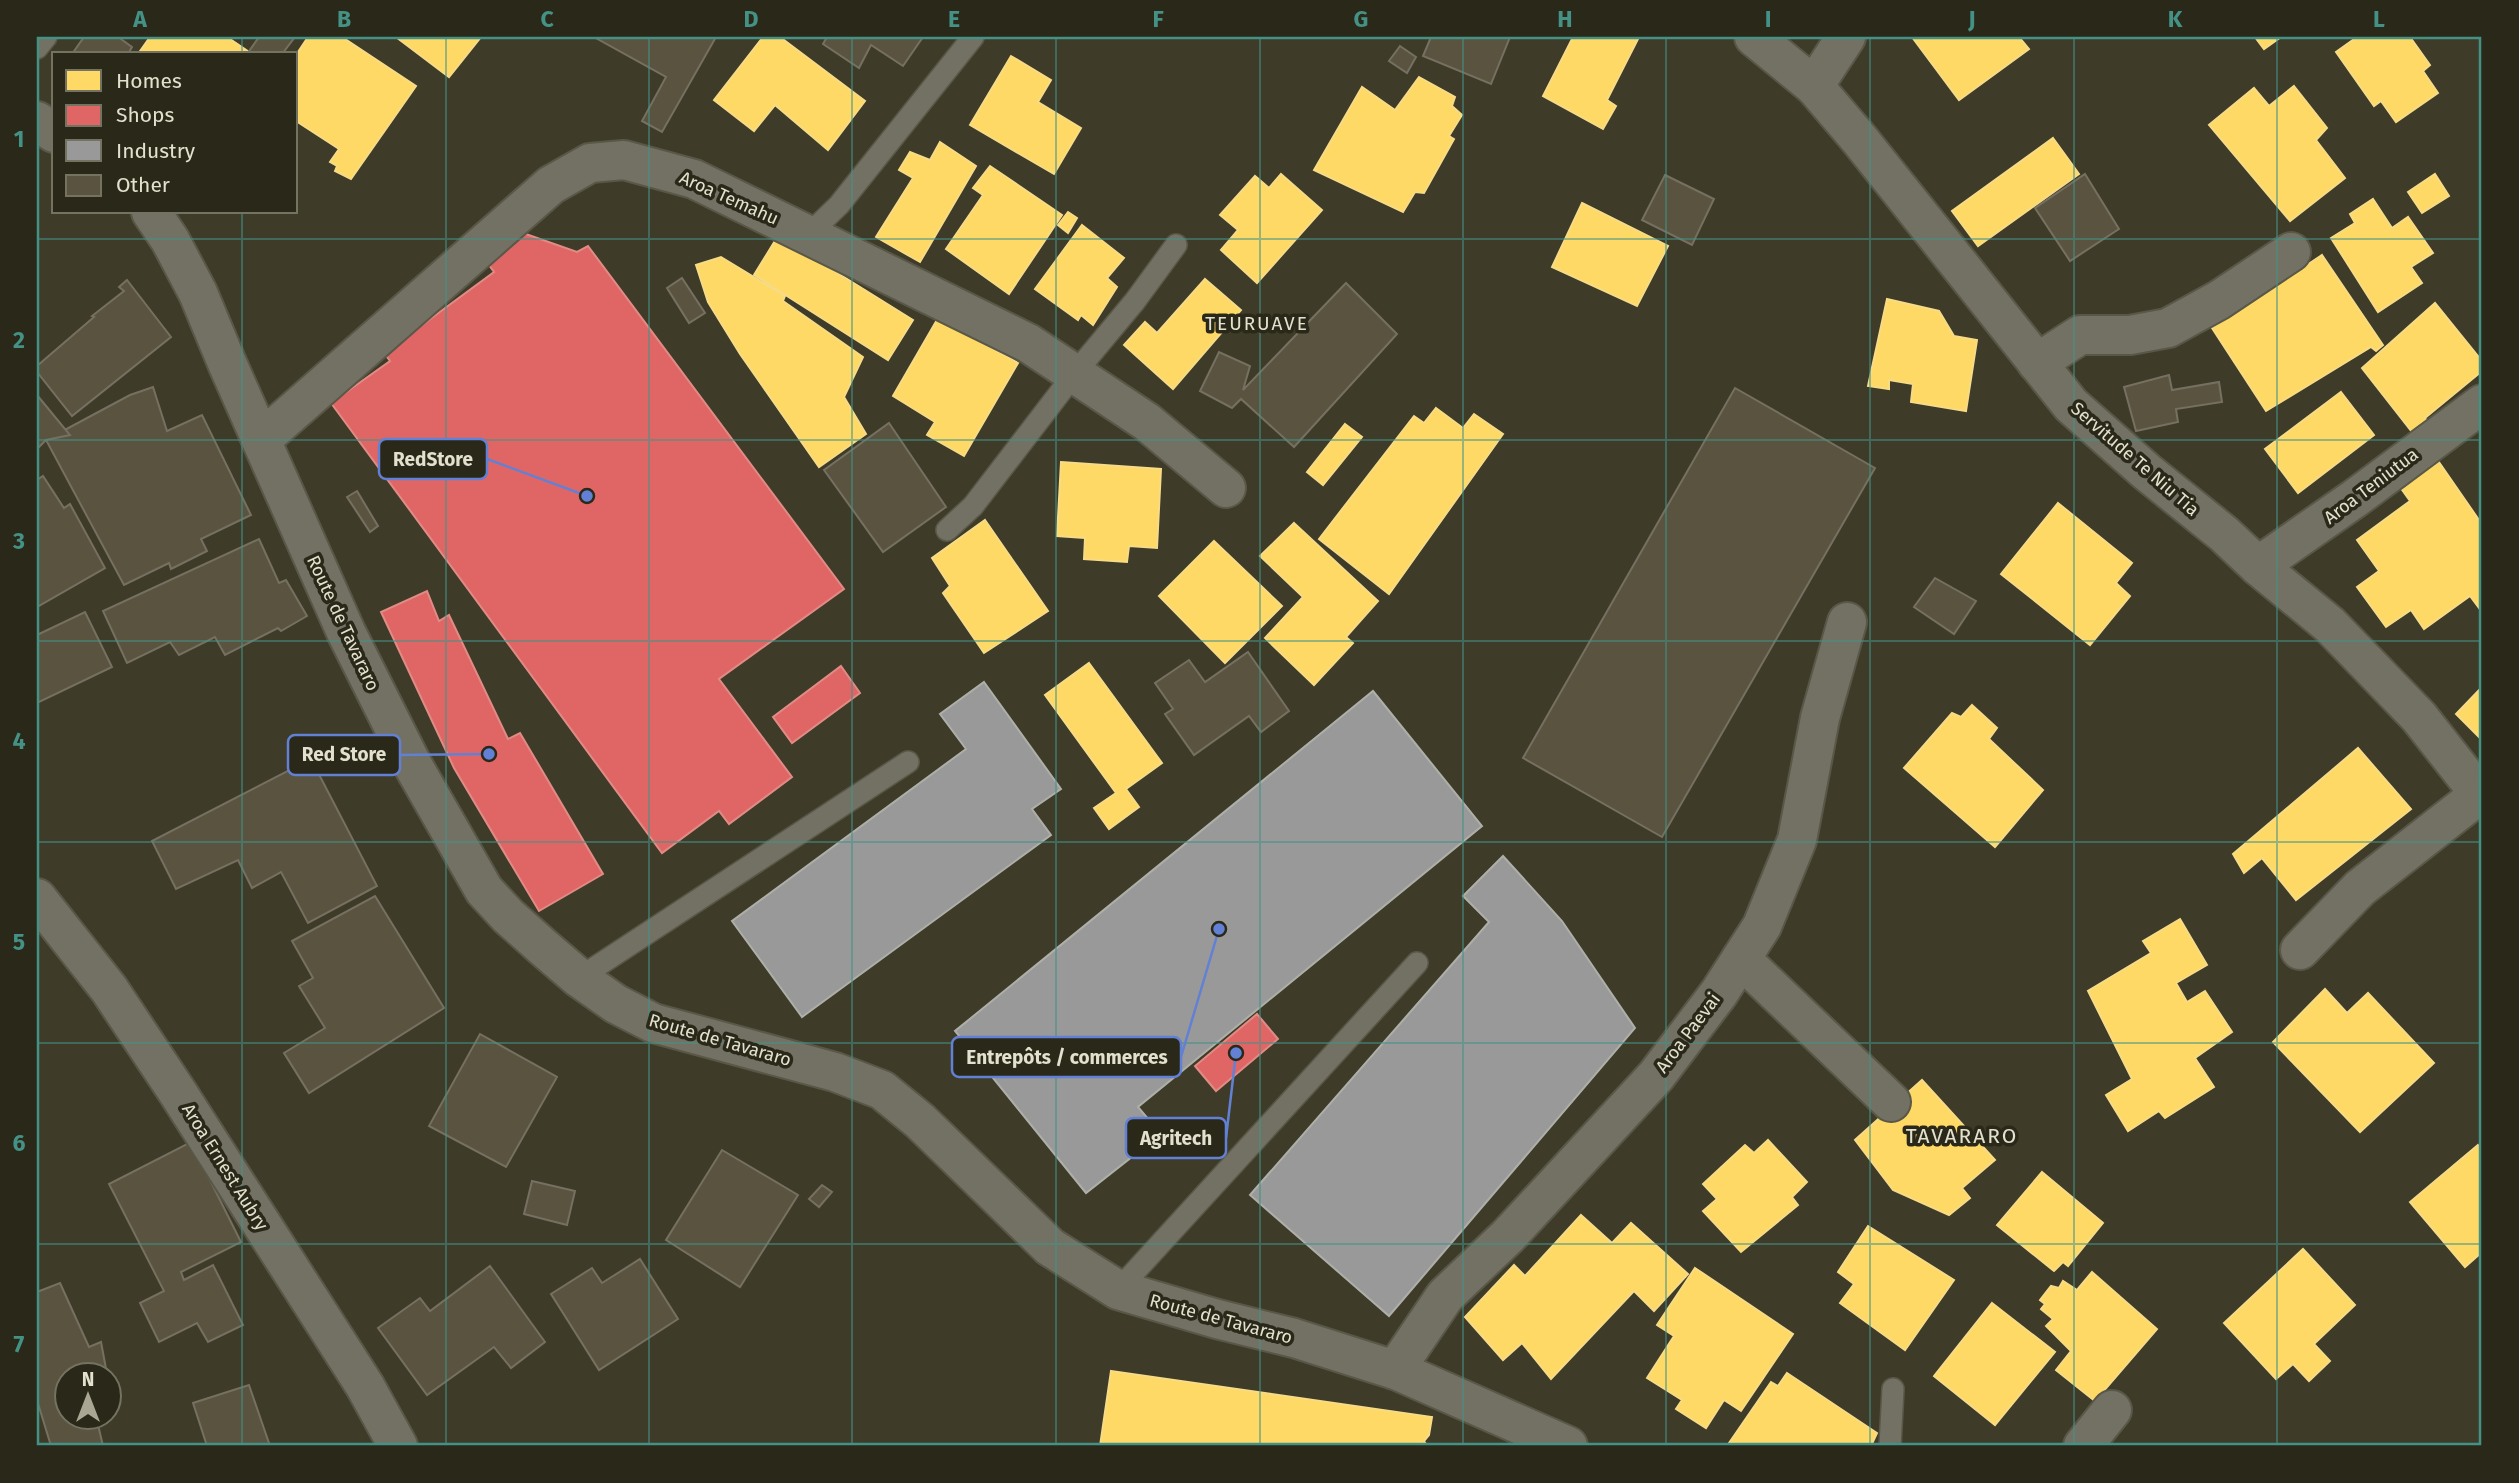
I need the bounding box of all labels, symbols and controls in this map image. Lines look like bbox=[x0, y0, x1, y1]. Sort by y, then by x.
text: A bbox=[132, 5, 147, 33]
text: B bbox=[337, 5, 351, 33]
text: C bbox=[540, 5, 554, 33]
text: D bbox=[744, 5, 759, 33]
text: E bbox=[948, 5, 960, 33]
text: F bbox=[1152, 5, 1164, 33]
text: G bbox=[1354, 5, 1368, 33]
text: H bbox=[1557, 5, 1573, 33]
text: I bbox=[1765, 5, 1771, 33]
text: J bbox=[1967, 5, 1976, 33]
text: K bbox=[2168, 5, 2183, 33]
text: L bbox=[2373, 5, 2385, 33]
legend bbox=[52, 52, 298, 214]
text: Homes bbox=[116, 68, 182, 94]
text: Shops bbox=[116, 102, 174, 128]
text: 1 bbox=[14, 125, 24, 153]
text: Industry bbox=[116, 138, 196, 164]
street label: Aroa Temahu bbox=[676, 166, 782, 230]
text: Other bbox=[116, 172, 170, 198]
district label: TEURUAVE bbox=[1205, 312, 1309, 335]
text: 2 bbox=[13, 326, 25, 354]
street label: Servitude Te Niu Tia bbox=[2066, 397, 2204, 521]
callout: RedStore bbox=[379, 439, 487, 479]
street label: Aroa Teniutua bbox=[2319, 443, 2423, 529]
text: RedStore bbox=[393, 448, 473, 471]
text: 3 bbox=[12, 527, 25, 555]
street label: Route de Tavararo bbox=[302, 552, 384, 694]
text: 4 bbox=[13, 727, 26, 755]
callout: Red Store bbox=[288, 735, 400, 775]
text: Red Store bbox=[302, 743, 386, 766]
text: 5 bbox=[13, 928, 25, 956]
street label: Aroa Paevai bbox=[1651, 989, 1725, 1077]
street label: Route de Tavararo bbox=[646, 1009, 794, 1071]
callout: Entrepôts / commerces bbox=[952, 1037, 1181, 1077]
text: Entrepôts / commerces bbox=[966, 1046, 1168, 1069]
street label: Aroa Ernest Aubry bbox=[177, 1100, 273, 1235]
callout: Agritech bbox=[1126, 1118, 1226, 1158]
district label: TAVARARO bbox=[1906, 1123, 2018, 1149]
text: Agritech bbox=[1139, 1127, 1212, 1150]
text: 6 bbox=[13, 1129, 26, 1157]
street label: Route de Tavararo bbox=[1147, 1289, 1295, 1349]
text: 7 bbox=[14, 1330, 25, 1358]
north arrow bbox=[52, 1360, 122, 1430]
text: N bbox=[82, 1368, 94, 1391]

